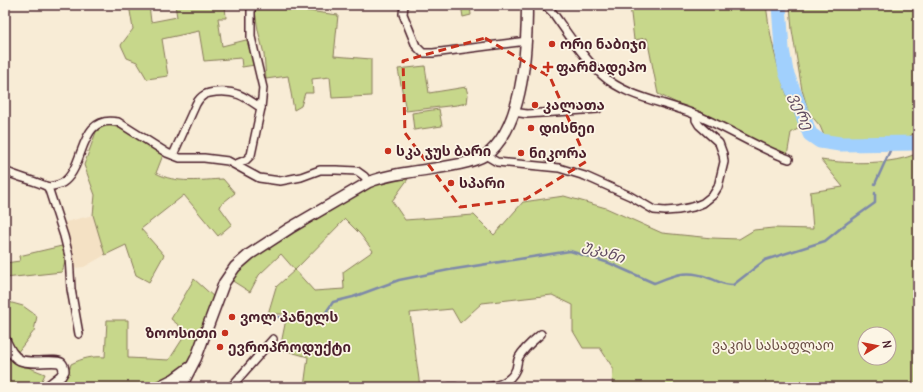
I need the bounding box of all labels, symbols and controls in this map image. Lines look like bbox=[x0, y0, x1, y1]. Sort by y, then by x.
place label: ორი ნაბიჯი bbox=[560, 35, 647, 53]
marker: ორი ნაბიჯი bbox=[547, 39, 557, 49]
place label: ფარმადეპო bbox=[556, 58, 647, 76]
marker: ფარმადეპო bbox=[543, 62, 553, 72]
water label: ვერე bbox=[786, 90, 819, 133]
place label: კალათა bbox=[543, 96, 605, 114]
marker: კალათა bbox=[530, 100, 540, 110]
place label: დისნეი bbox=[539, 119, 595, 137]
marker: დისნეი bbox=[526, 123, 536, 133]
place label: სკა ჯუს ბარი bbox=[396, 142, 491, 160]
place label: ნიკორა bbox=[529, 144, 587, 162]
marker: სკა ჯუს ბარი bbox=[383, 146, 393, 156]
marker: ნიკორა bbox=[516, 148, 526, 158]
place label: სპარი bbox=[459, 174, 505, 192]
marker: სპარი bbox=[446, 178, 456, 188]
water label: უკანი bbox=[580, 235, 629, 268]
place label: ვოლ პანელს bbox=[240, 308, 338, 326]
marker: ვოლ პანელს bbox=[227, 312, 237, 322]
place label: ზოოსითი bbox=[145, 324, 217, 342]
north arrow bbox=[857, 326, 897, 366]
marker: ზოოსითი bbox=[220, 328, 230, 338]
park label: ვაკის სასაფლაო bbox=[712, 336, 834, 354]
place label: ევროპროდუქტი bbox=[228, 338, 351, 356]
text: N bbox=[879, 339, 894, 349]
marker: ევროპროდუქტი bbox=[215, 342, 225, 352]

